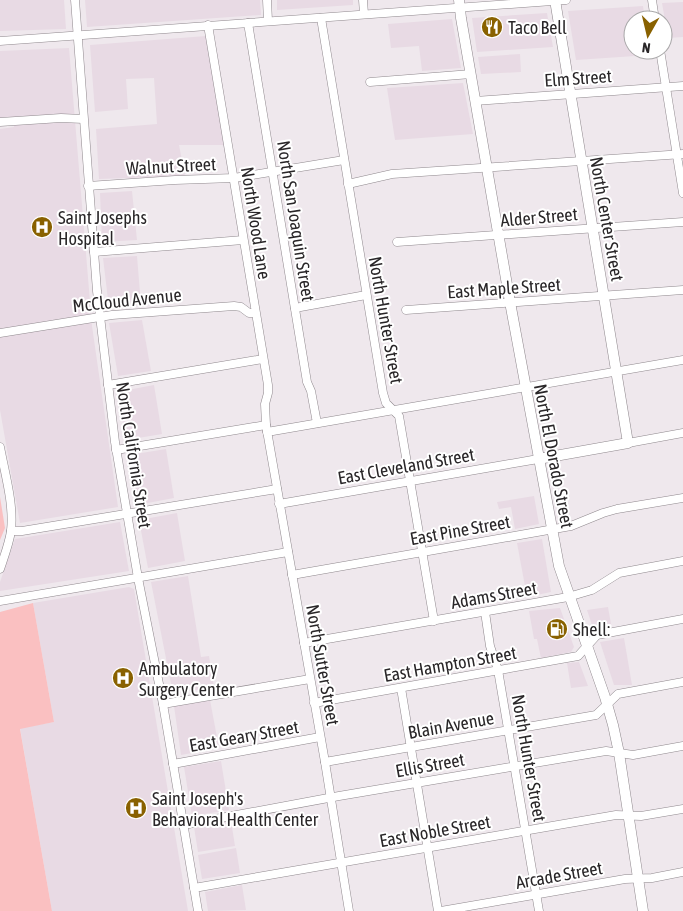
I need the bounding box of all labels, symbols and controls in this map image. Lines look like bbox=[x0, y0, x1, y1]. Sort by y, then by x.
north arrow bbox=[623, 10, 673, 60]
restaurant icon: Taco Bell bbox=[480, 15, 504, 39]
place label: Taco Bell bbox=[508, 17, 567, 38]
text: N bbox=[641, 39, 651, 56]
street label: Elm Street bbox=[544, 65, 612, 91]
street label: North San Joaquin Street bbox=[273, 139, 319, 303]
street label: Walnut Street bbox=[125, 153, 217, 179]
street label: North Center Street bbox=[586, 155, 628, 283]
street label: North Wood Lane bbox=[237, 165, 275, 281]
street label: Alder Street bbox=[500, 203, 578, 231]
place label: Saint Josephs Hospital bbox=[58, 207, 147, 249]
hospital icon: Saint Josephs Hospital bbox=[30, 215, 54, 239]
street label: North Hunter Street bbox=[364, 255, 408, 385]
street label: East Maple Street bbox=[447, 274, 561, 302]
street label: McCloud Avenue bbox=[72, 284, 182, 316]
street label: North California Street bbox=[112, 380, 156, 530]
street label: North El Dorado Street bbox=[530, 382, 578, 530]
street label: East Cleveland Street bbox=[336, 444, 476, 488]
street label: East Pine Street bbox=[408, 511, 512, 549]
street label: Adams Street bbox=[449, 577, 539, 613]
street label: North Sutter Street bbox=[302, 603, 344, 727]
fuel station icon: Shell: bbox=[545, 617, 569, 641]
place label: Shell: bbox=[573, 619, 610, 640]
street label: East Hampton Street bbox=[382, 642, 518, 686]
place label: Ambulatory Surgery Center bbox=[139, 658, 235, 700]
hospital icon: Ambulatory Surgery Center bbox=[111, 666, 135, 690]
street label: North Hunter Street bbox=[507, 693, 551, 823]
street label: Blain Avenue bbox=[406, 707, 496, 743]
street label: East Geary Street bbox=[188, 716, 300, 756]
street label: Ellis Street bbox=[394, 749, 466, 781]
place label: Saint Joseph's Behavioral Health Center bbox=[152, 788, 319, 830]
hospital icon: Saint Joseph's Behavioral Health Center bbox=[124, 796, 148, 820]
street label: East Noble Street bbox=[378, 811, 492, 851]
street label: Arcade Street bbox=[514, 857, 604, 893]

